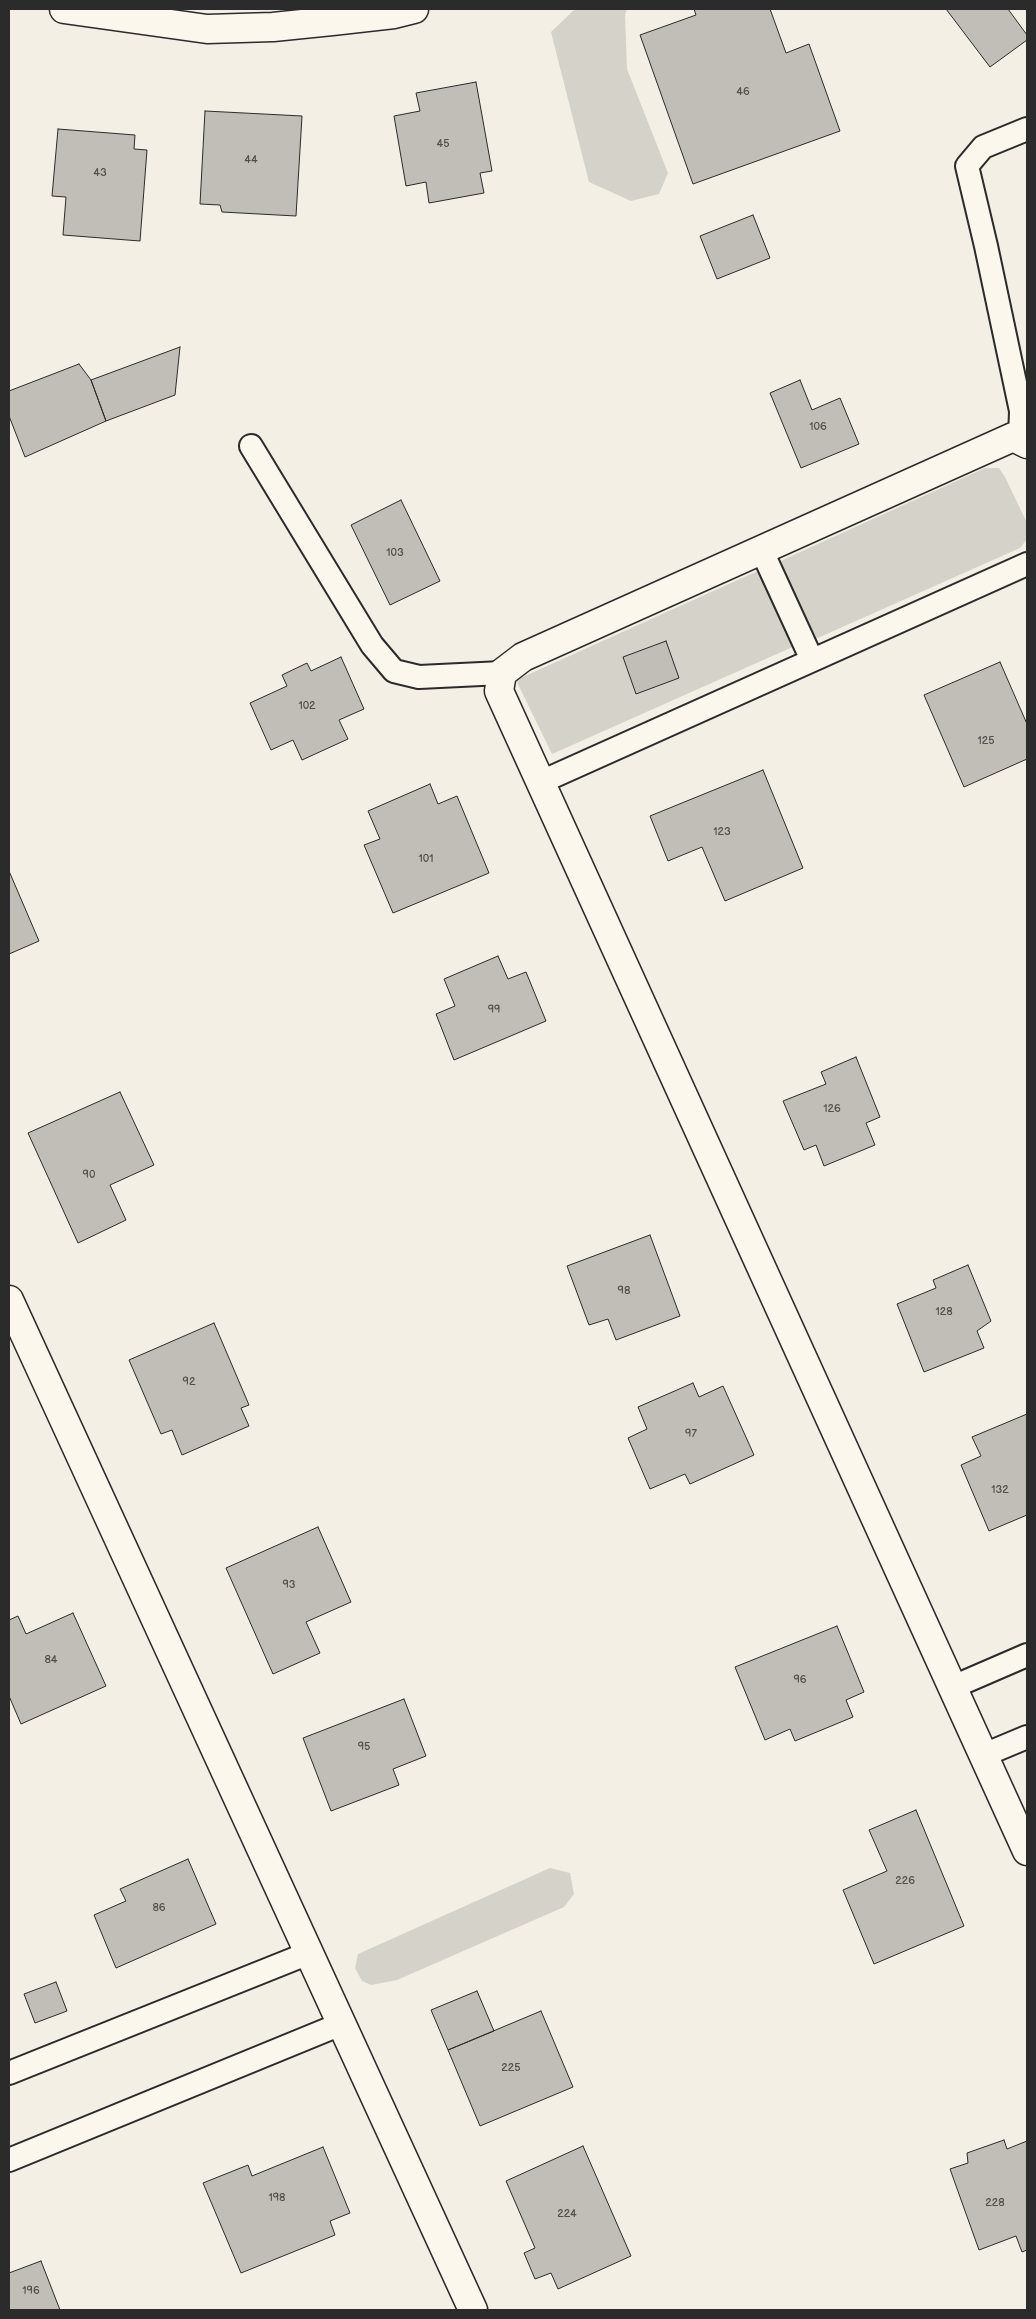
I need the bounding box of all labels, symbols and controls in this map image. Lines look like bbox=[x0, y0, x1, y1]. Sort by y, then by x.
house number: 46 bbox=[736, 85, 750, 99]
house number: 45 bbox=[436, 137, 450, 151]
house number: 44 bbox=[244, 153, 258, 167]
house number: 43 bbox=[93, 166, 107, 180]
house number: 106 bbox=[809, 420, 827, 434]
house number: 103 bbox=[386, 546, 404, 560]
house number: 102 bbox=[298, 699, 316, 713]
house number: 125 bbox=[977, 734, 995, 748]
house number: 123 bbox=[713, 825, 731, 839]
house number: 101 bbox=[419, 852, 433, 866]
house number: 99 bbox=[488, 1003, 500, 1017]
house number: 126 bbox=[823, 1102, 841, 1116]
house number: 90 bbox=[83, 1168, 95, 1182]
house number: 98 bbox=[618, 1284, 630, 1298]
house number: 128 bbox=[935, 1305, 953, 1319]
house number: 92 bbox=[183, 1375, 195, 1389]
house number: 97 bbox=[685, 1427, 697, 1441]
house number: 132 bbox=[991, 1483, 1009, 1497]
house number: 93 bbox=[282, 1578, 296, 1592]
house number: 84 bbox=[44, 1653, 58, 1667]
house number: 96 bbox=[793, 1673, 807, 1687]
house number: 95 bbox=[358, 1740, 370, 1754]
house number: 226 bbox=[895, 1874, 915, 1888]
house number: 86 bbox=[152, 1901, 166, 1915]
house number: 225 bbox=[501, 2061, 521, 2075]
house number: 198 bbox=[268, 2191, 286, 2205]
house number: 228 bbox=[985, 2196, 1005, 2210]
house number: 224 bbox=[557, 2207, 577, 2221]
house number: 196 bbox=[22, 2284, 40, 2298]

